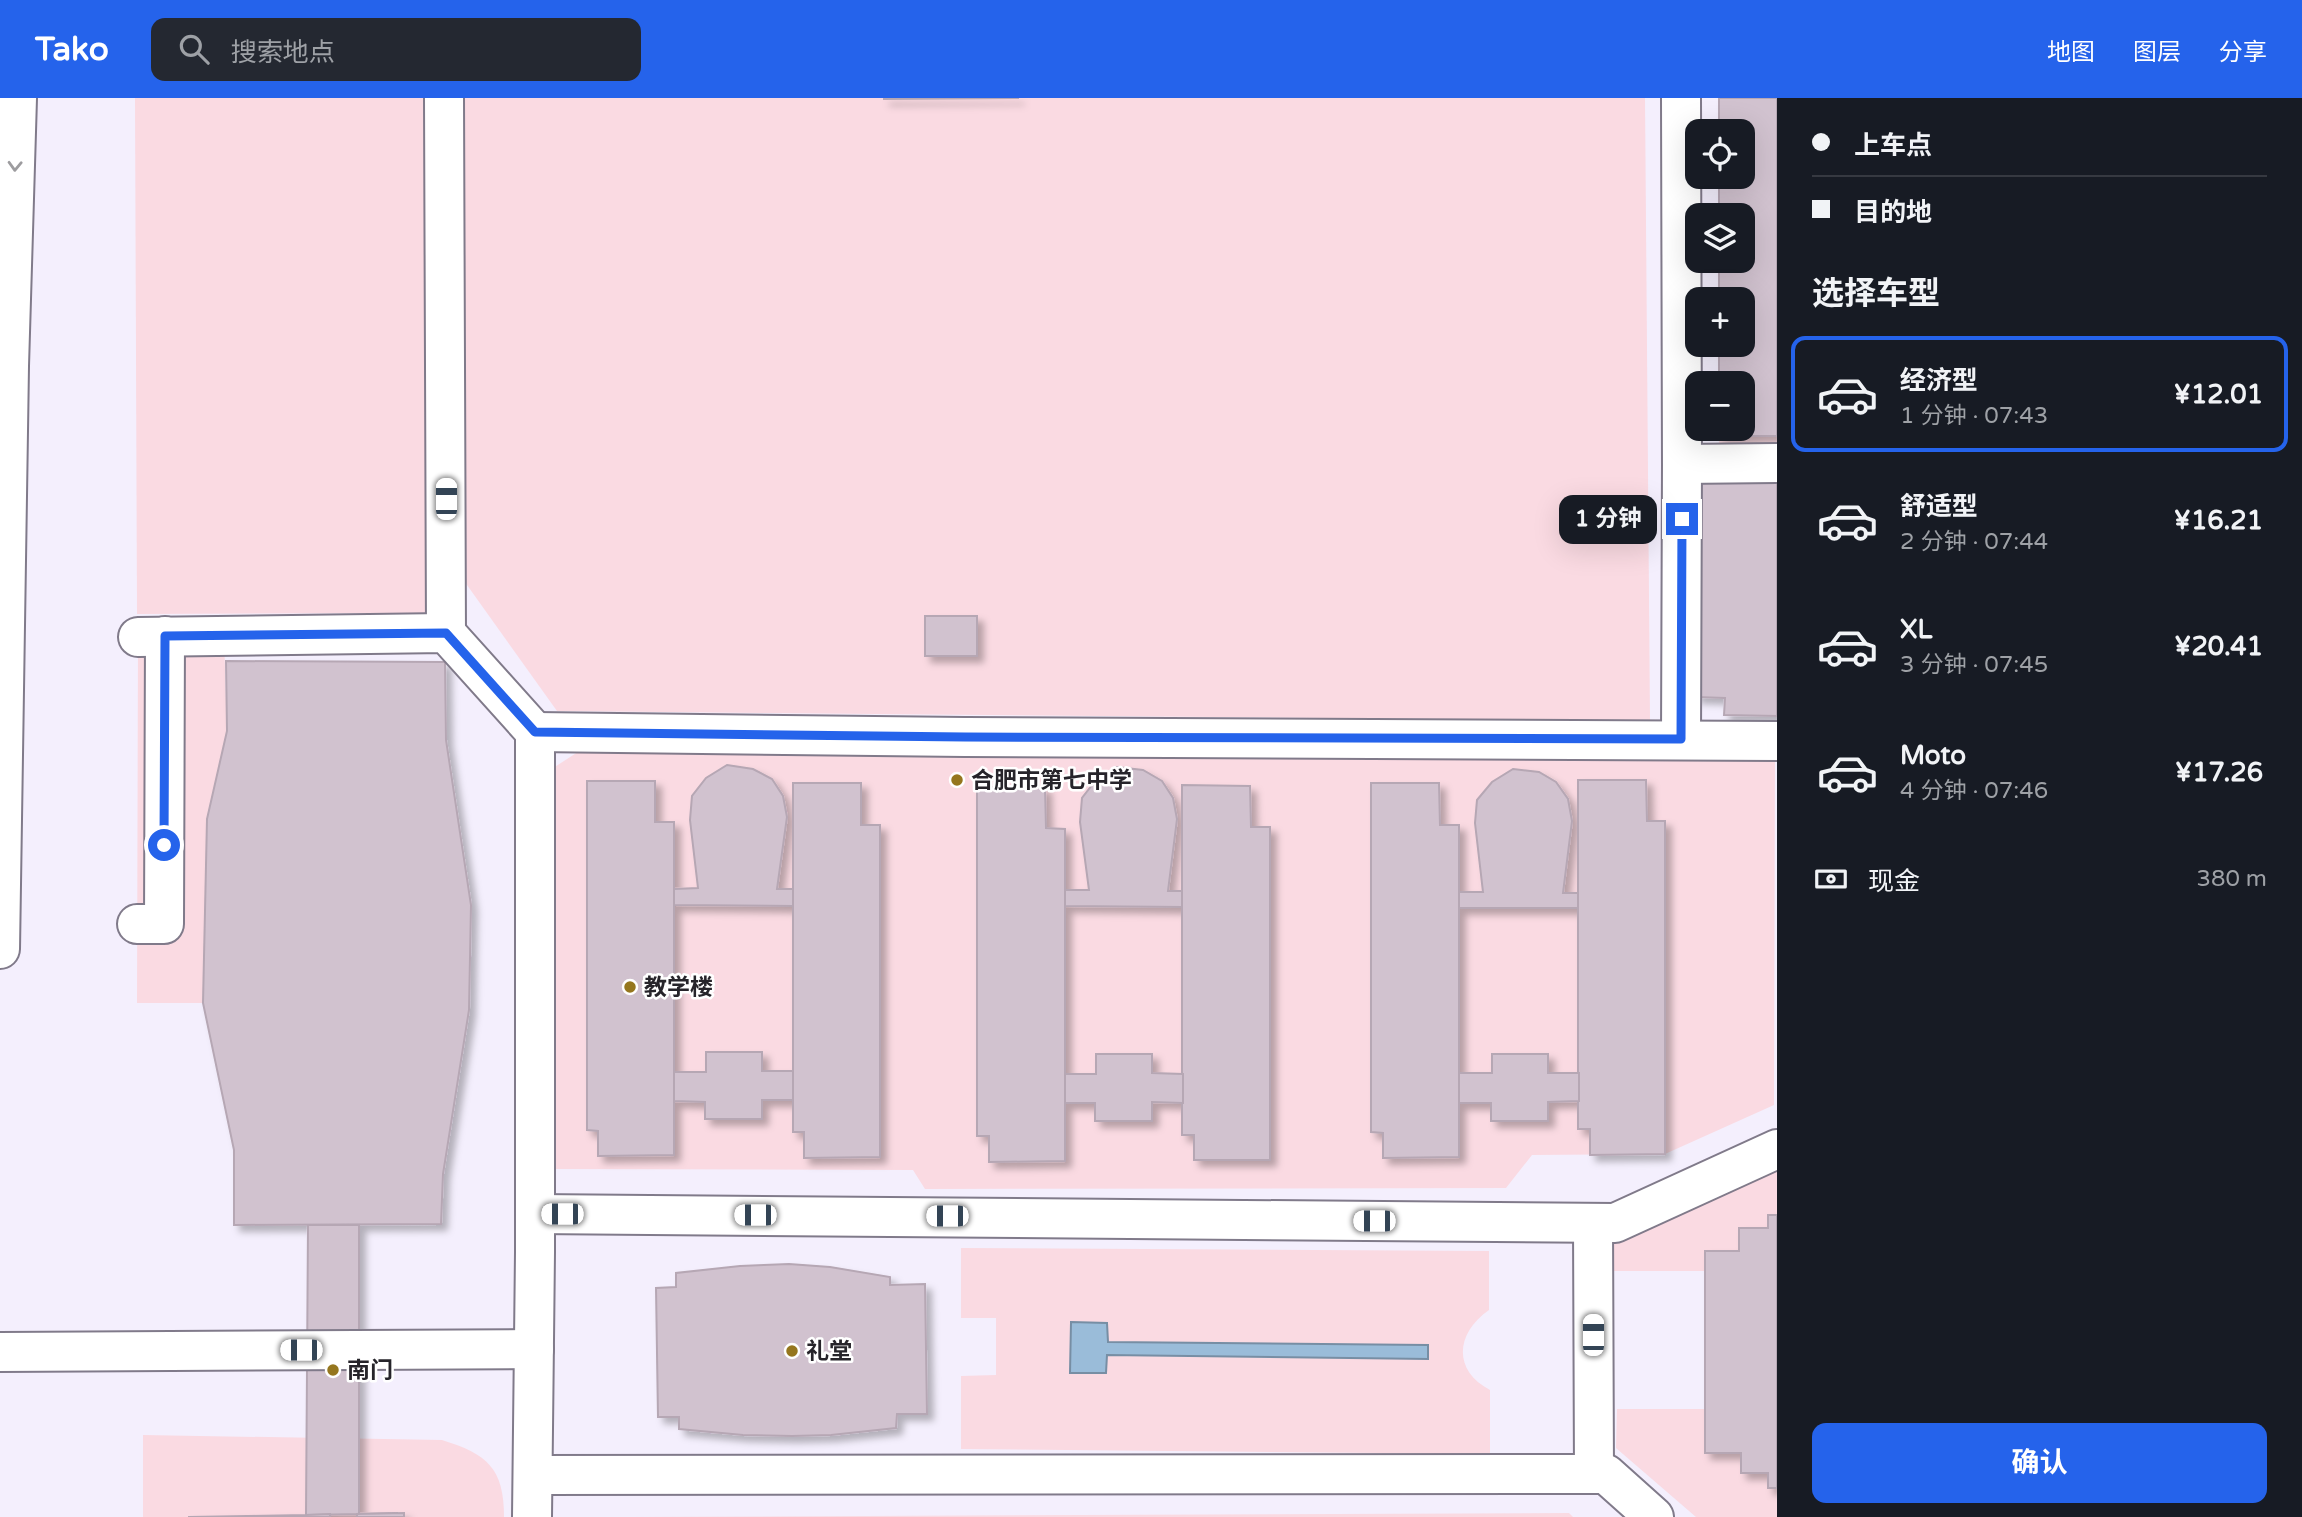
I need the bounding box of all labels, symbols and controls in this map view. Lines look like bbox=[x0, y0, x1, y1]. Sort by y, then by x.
search box bbox=[151, 18, 641, 81]
text: Tako bbox=[35, 30, 109, 69]
icon: search bbox=[175, 30, 213, 68]
text: 搜索地点 bbox=[231, 37, 335, 68]
text: 地图 bbox=[2047, 38, 2095, 67]
text: 图层 bbox=[2133, 38, 2181, 67]
text: 分享 bbox=[2219, 38, 2267, 67]
map controls bbox=[1685, 119, 1755, 441]
button: locate bbox=[1685, 119, 1755, 189]
text: 上车点 bbox=[1854, 130, 1932, 161]
one-way arrow bbox=[8, 161, 23, 172]
text: 目的地 bbox=[1854, 197, 1932, 228]
button: layers bbox=[1685, 203, 1755, 273]
text: 选择车型 bbox=[1812, 275, 1940, 313]
button: + bbox=[1685, 287, 1755, 357]
icon: car bbox=[1816, 363, 1879, 426]
text: 经济型 bbox=[1900, 365, 1978, 396]
button: − bbox=[1685, 371, 1755, 441]
text: ¥12.01 bbox=[2174, 379, 2263, 410]
text: 1 分钟 · 07:43 bbox=[1900, 402, 2048, 430]
car bbox=[436, 478, 457, 520]
icon: car bbox=[1816, 489, 1879, 552]
text: 舒适型 bbox=[1900, 491, 1978, 522]
callout: 1 分钟 bbox=[1560, 494, 1658, 544]
route end bbox=[1666, 503, 1698, 535]
text: 1 分钟 bbox=[1575, 505, 1641, 533]
text: ¥16.21 bbox=[2174, 505, 2263, 536]
text: 2 分钟 · 07:44 bbox=[1900, 528, 2048, 556]
text: XL bbox=[1900, 614, 1932, 645]
icon: car bbox=[1816, 615, 1879, 678]
text: ¥20.41 bbox=[2174, 631, 2263, 662]
text: 3 分钟 · 07:45 bbox=[1900, 651, 2048, 679]
text: Moto bbox=[1900, 740, 1966, 771]
icon: car bbox=[1816, 741, 1879, 804]
text: ¥17.26 bbox=[2175, 757, 2263, 788]
place label: 合肥市第七中学 bbox=[971, 767, 1132, 795]
marker: 合肥市第七中学 bbox=[949, 772, 965, 788]
text: 4 分钟 · 07:46 bbox=[1900, 777, 2048, 805]
route start bbox=[148, 829, 180, 861]
icon: cash bbox=[1812, 860, 1850, 898]
text: 380 m bbox=[2197, 865, 2267, 893]
text: 现金 bbox=[1868, 866, 1920, 897]
place label: 教学楼 bbox=[644, 974, 713, 1002]
marker: 教学楼 bbox=[622, 979, 638, 995]
car bbox=[542, 1204, 584, 1225]
car bbox=[735, 1205, 777, 1226]
car bbox=[927, 1206, 969, 1227]
car bbox=[1354, 1211, 1396, 1232]
car bbox=[1583, 1314, 1604, 1356]
place label: 礼堂 bbox=[806, 1338, 852, 1366]
car bbox=[281, 1340, 323, 1361]
marker: 礼堂 bbox=[784, 1343, 800, 1359]
place label: 南门 bbox=[347, 1357, 393, 1385]
marker: 南门 bbox=[325, 1362, 341, 1378]
button: 确认 bbox=[1812, 1423, 2267, 1503]

